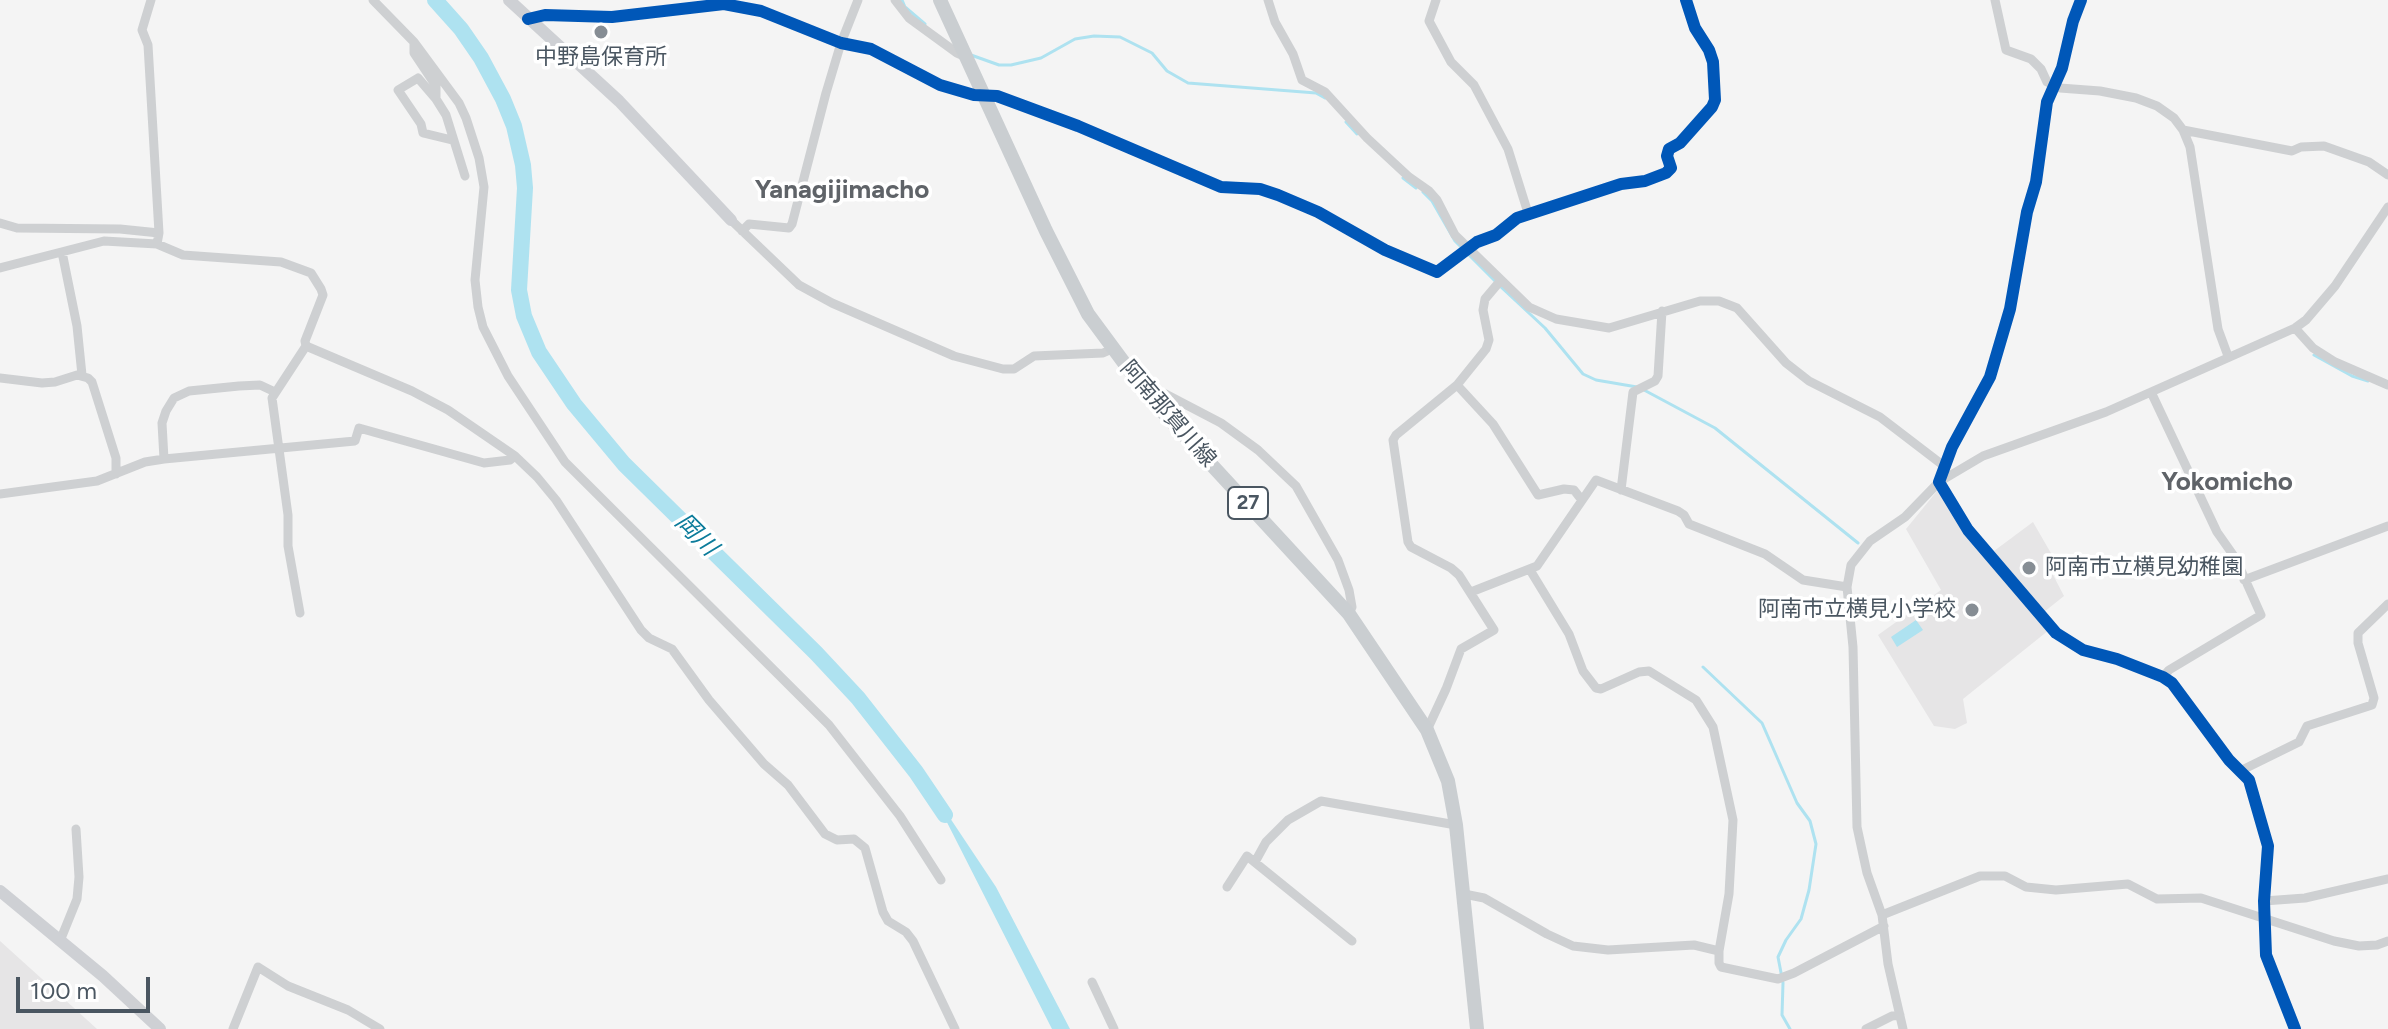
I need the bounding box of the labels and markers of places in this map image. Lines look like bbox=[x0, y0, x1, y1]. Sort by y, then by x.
marker: 中野島保育所 bbox=[592, 23, 610, 41]
place label: 中野島保育所 bbox=[535, 45, 667, 71]
place label: 阿南市立横見幼稚園 bbox=[2045, 555, 2243, 581]
marker: 阿南市立横見幼稚園 bbox=[2020, 559, 2038, 577]
place label: 阿南市立横見小学校 bbox=[1758, 597, 1956, 623]
marker: 阿南市立横見小学校 bbox=[1963, 601, 1981, 619]

